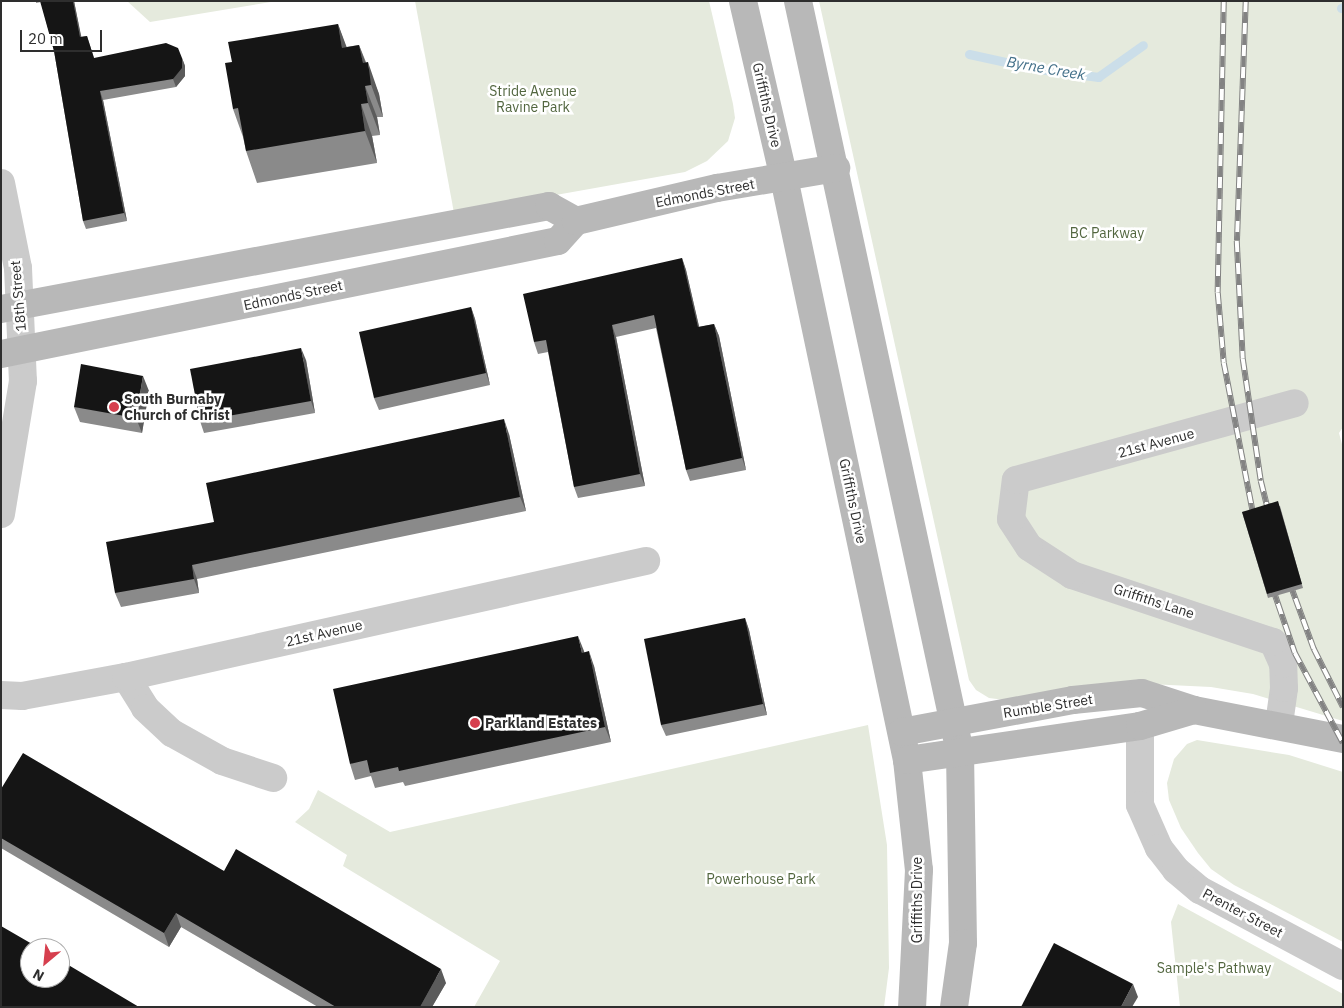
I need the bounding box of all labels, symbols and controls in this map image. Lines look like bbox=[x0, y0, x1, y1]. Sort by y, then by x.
scale bar bbox=[22, 20, 105, 52]
text: 20 m bbox=[28, 29, 63, 48]
water label: Byrne Creek bbox=[1005, 52, 1087, 84]
street label: Griffiths Drive bbox=[749, 61, 785, 149]
park label: Stride Avenue Ravine Park bbox=[489, 83, 577, 115]
street label: Edmonds Street bbox=[654, 175, 756, 211]
park label: BC Parkway bbox=[1070, 225, 1144, 241]
street label: 18th Street bbox=[7, 260, 29, 332]
street label: Edmonds Street bbox=[242, 276, 344, 314]
place label: South Burnaby Church of Christ bbox=[124, 391, 230, 424]
marker: South Burnaby Church of Christ bbox=[108, 401, 120, 413]
street label: 21st Avenue bbox=[1116, 425, 1196, 461]
street label: Griffiths Drive bbox=[836, 457, 870, 545]
street label: Griffiths Lane bbox=[1111, 580, 1197, 622]
street label: 21st Avenue bbox=[284, 616, 364, 650]
street label: Rumble Street bbox=[1002, 691, 1094, 721]
place label: Parkland Estates bbox=[485, 715, 597, 731]
marker: Parkland Estates bbox=[469, 717, 481, 729]
street label: Griffiths Drive bbox=[909, 857, 925, 943]
park label: Powerhouse Park bbox=[706, 871, 816, 887]
street label: Prenter Street bbox=[1200, 885, 1286, 941]
north arrow bbox=[20, 938, 70, 988]
park label: Sample's Pathway bbox=[1157, 960, 1271, 976]
text: N bbox=[30, 965, 47, 986]

